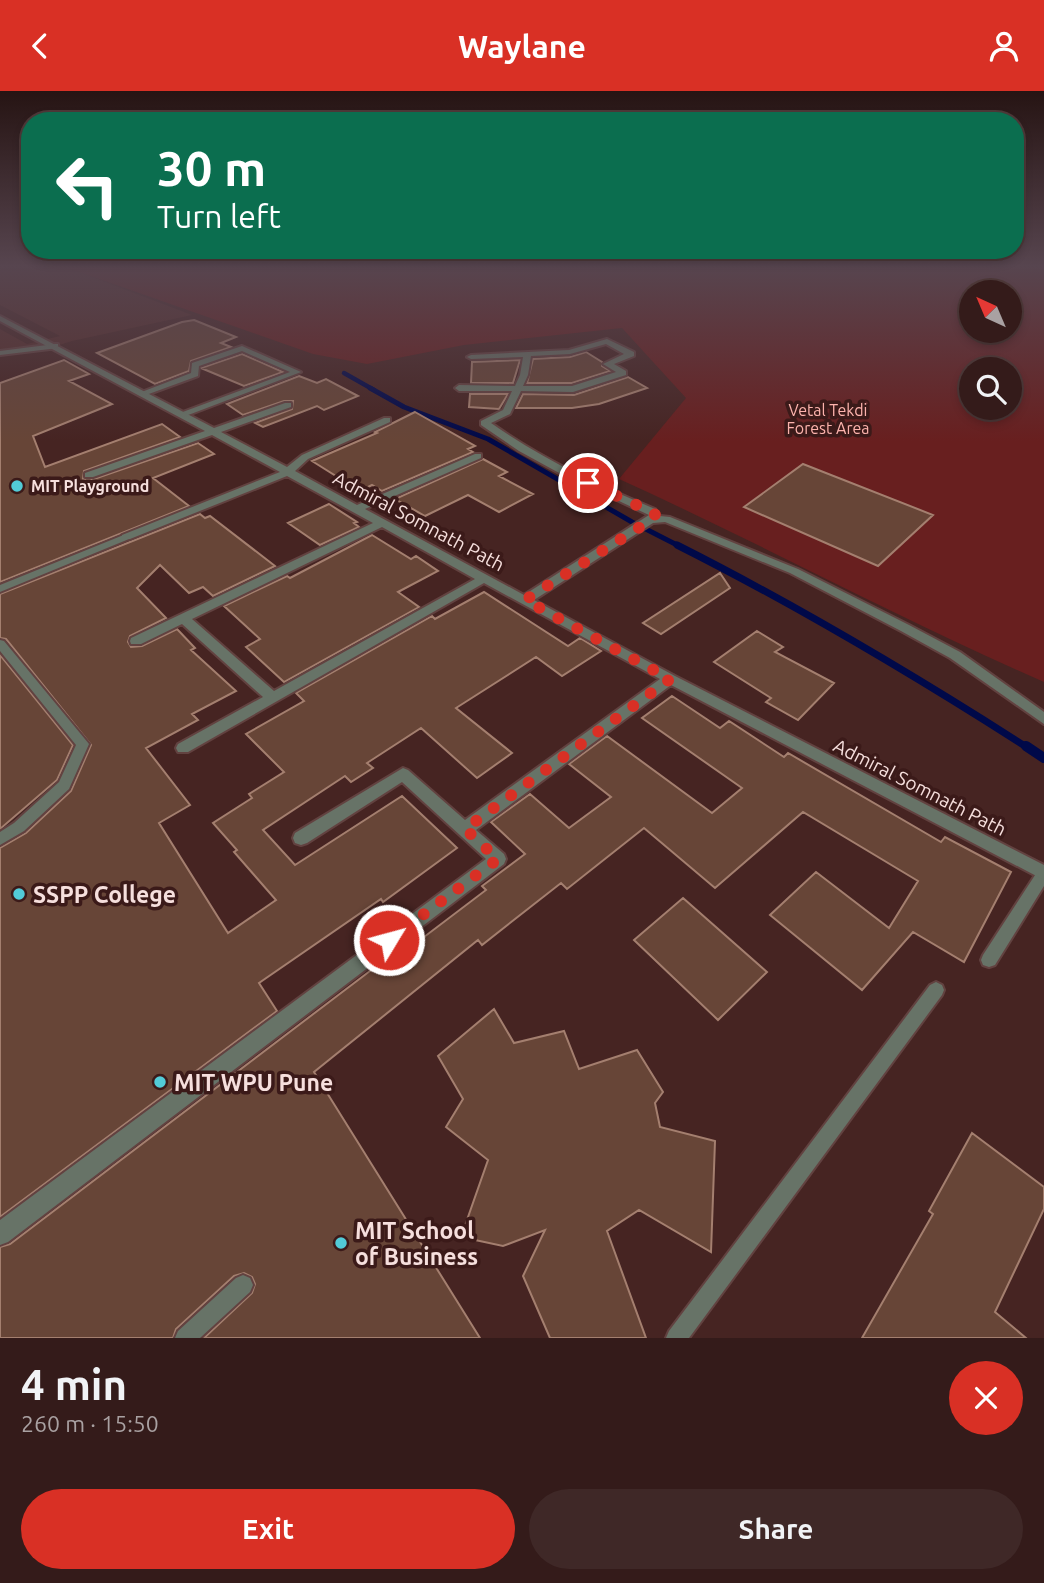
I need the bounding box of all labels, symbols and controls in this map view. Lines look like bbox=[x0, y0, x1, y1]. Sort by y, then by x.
icon: back bbox=[21, 27, 59, 65]
icon: person bbox=[985, 27, 1023, 65]
text: Waylane bbox=[458, 28, 586, 64]
icon: left bbox=[42, 140, 133, 231]
text: 30 m bbox=[157, 140, 266, 195]
text: Turn left bbox=[157, 198, 281, 234]
north arrow bbox=[959, 280, 1022, 343]
map controls bbox=[959, 280, 1022, 420]
button: search bbox=[959, 357, 1022, 420]
park label: Vetal Tekdi Forest Area bbox=[786, 401, 870, 437]
pin bbox=[558, 453, 618, 513]
icon: arrive bbox=[569, 464, 607, 502]
street label: Admiral Somnath Path bbox=[330, 467, 508, 575]
place label: MIT Playground bbox=[31, 477, 149, 495]
marker: MIT Playground bbox=[9, 478, 25, 494]
street label: Admiral Somnath Path bbox=[830, 734, 1010, 840]
place label: SSPP College bbox=[33, 882, 176, 907]
marker: SSPP College bbox=[11, 886, 27, 902]
position arrow bbox=[352, 903, 426, 977]
place label: MIT WPU Pune bbox=[174, 1070, 333, 1095]
marker: MIT WPU Pune bbox=[152, 1074, 168, 1090]
place label: MIT School of Business bbox=[355, 1218, 478, 1269]
marker: MIT School of Business bbox=[333, 1235, 349, 1251]
text: 4 min bbox=[21, 1361, 127, 1408]
button: close bbox=[949, 1361, 1023, 1435]
text: 260 m · 15:50 bbox=[21, 1411, 159, 1436]
button: Exit bbox=[21, 1489, 515, 1569]
button: Share bbox=[529, 1489, 1023, 1569]

